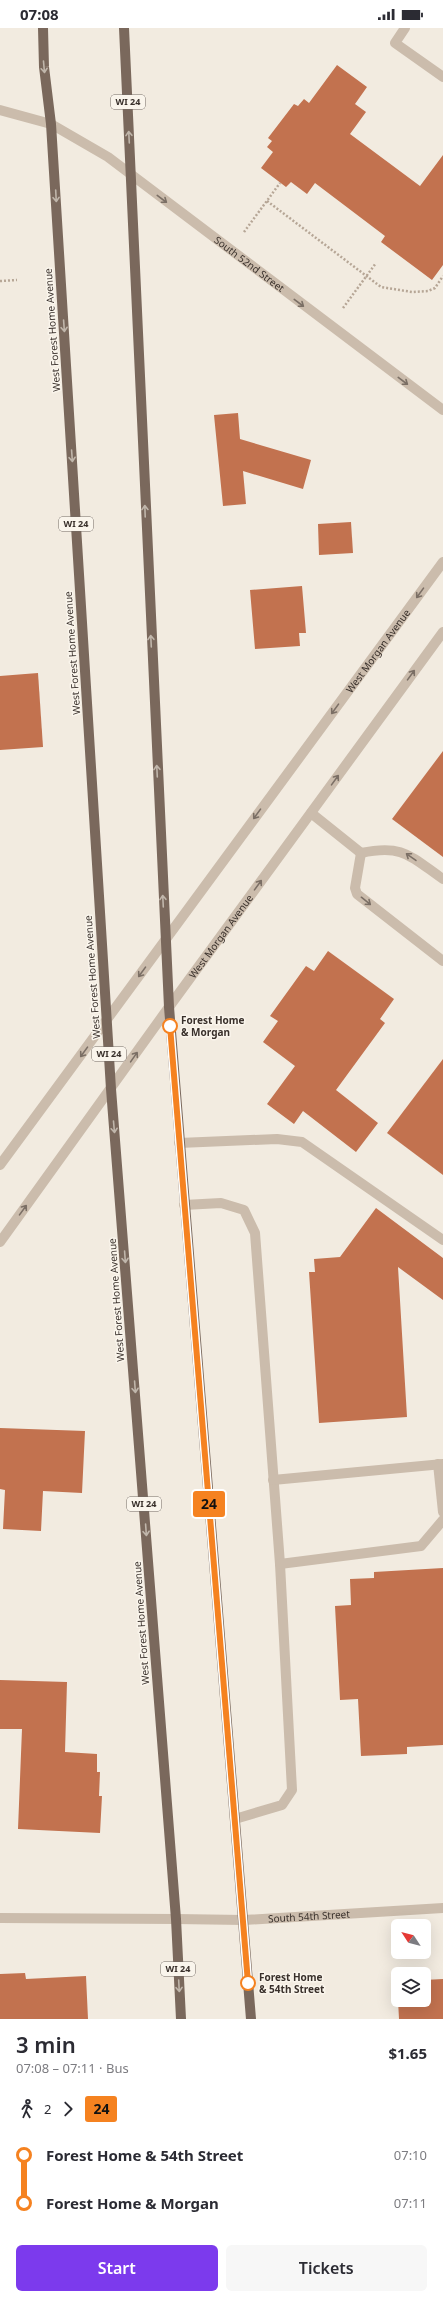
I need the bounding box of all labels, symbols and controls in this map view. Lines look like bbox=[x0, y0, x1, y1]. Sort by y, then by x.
text: 07:08 bbox=[20, 4, 59, 24]
one-way arrow bbox=[41, 60, 48, 73]
road number: WI 24 bbox=[111, 95, 145, 109]
one-way arrow bbox=[125, 131, 133, 144]
one-way arrow bbox=[52, 189, 59, 202]
one-way arrow bbox=[156, 195, 167, 203]
street label: South 52nd Street bbox=[211, 233, 288, 295]
street label: West Forest Home Avenue bbox=[41, 267, 63, 392]
one-way arrow bbox=[294, 298, 305, 307]
one-way arrow bbox=[60, 319, 67, 332]
one-way arrow bbox=[398, 376, 409, 385]
one-way arrow bbox=[68, 449, 75, 462]
one-way arrow bbox=[142, 505, 149, 518]
road number: WI 24 bbox=[59, 517, 93, 531]
one-way arrow bbox=[416, 587, 424, 598]
street label: West Forest Home Avenue bbox=[61, 590, 83, 715]
street label: West Morgan Avenue bbox=[342, 606, 413, 696]
one-way arrow bbox=[147, 635, 155, 648]
one-way arrow bbox=[407, 670, 415, 681]
one-way arrow bbox=[330, 703, 339, 714]
one-way arrow bbox=[153, 765, 161, 778]
one-way arrow bbox=[330, 775, 339, 786]
one-way arrow bbox=[253, 808, 262, 819]
one-way arrow bbox=[406, 853, 417, 861]
one-way arrow bbox=[254, 880, 262, 891]
street label: West Morgan Avenue bbox=[185, 891, 256, 981]
one-way arrow bbox=[159, 895, 166, 908]
one-way arrow bbox=[360, 896, 371, 905]
street label: West Forest Home Avenue bbox=[81, 914, 103, 1039]
one-way arrow bbox=[138, 966, 146, 977]
place label: Forest Home & Morgan bbox=[181, 1013, 245, 1039]
marker: Forest Home & Morgan bbox=[162, 1018, 178, 1034]
one-way arrow bbox=[80, 1046, 88, 1057]
road number: WI 24 bbox=[92, 1047, 126, 1061]
one-way arrow bbox=[130, 1051, 138, 1062]
one-way arrow bbox=[111, 1120, 118, 1133]
one-way arrow bbox=[19, 1205, 27, 1216]
street label: West Forest Home Avenue bbox=[105, 1237, 127, 1362]
one-way arrow bbox=[121, 1250, 128, 1263]
one-way arrow bbox=[131, 1380, 138, 1393]
line badge: 24 bbox=[191, 1491, 227, 1517]
text: 24 bbox=[201, 1494, 217, 1513]
road number: WI 24 bbox=[127, 1497, 161, 1511]
one-way arrow bbox=[142, 1523, 149, 1536]
street label: West Forest Home Avenue bbox=[130, 1560, 152, 1685]
street label: South 54th Street bbox=[268, 1907, 351, 1926]
north arrow bbox=[391, 1919, 431, 1959]
map controls bbox=[391, 1919, 431, 2007]
road number: WI 24 bbox=[161, 1962, 195, 1976]
button: layers bbox=[391, 1967, 431, 2007]
place label: Forest Home & 54th Street bbox=[259, 1970, 325, 1996]
marker: Forest Home & 54th Street bbox=[240, 1975, 256, 1991]
one-way arrow bbox=[176, 1979, 183, 1992]
text: 3 min bbox=[16, 2029, 76, 2059]
text: $1.65 bbox=[388, 2043, 427, 2063]
text: 07:08 – 07:11 · Bus bbox=[16, 2059, 129, 2077]
icon: walk bbox=[16, 2098, 38, 2120]
icon: forward bbox=[57, 2098, 79, 2120]
text: 24 bbox=[93, 2099, 109, 2118]
text: 2 bbox=[44, 2100, 51, 2118]
text: Forest Home & 54th Street bbox=[46, 2145, 243, 2165]
text: 07:10 bbox=[394, 2146, 427, 2164]
text: Forest Home & Morgan bbox=[46, 2193, 219, 2213]
text: 07:11 bbox=[394, 2194, 427, 2212]
button: Start bbox=[16, 2245, 218, 2291]
button: Tickets bbox=[226, 2245, 427, 2291]

